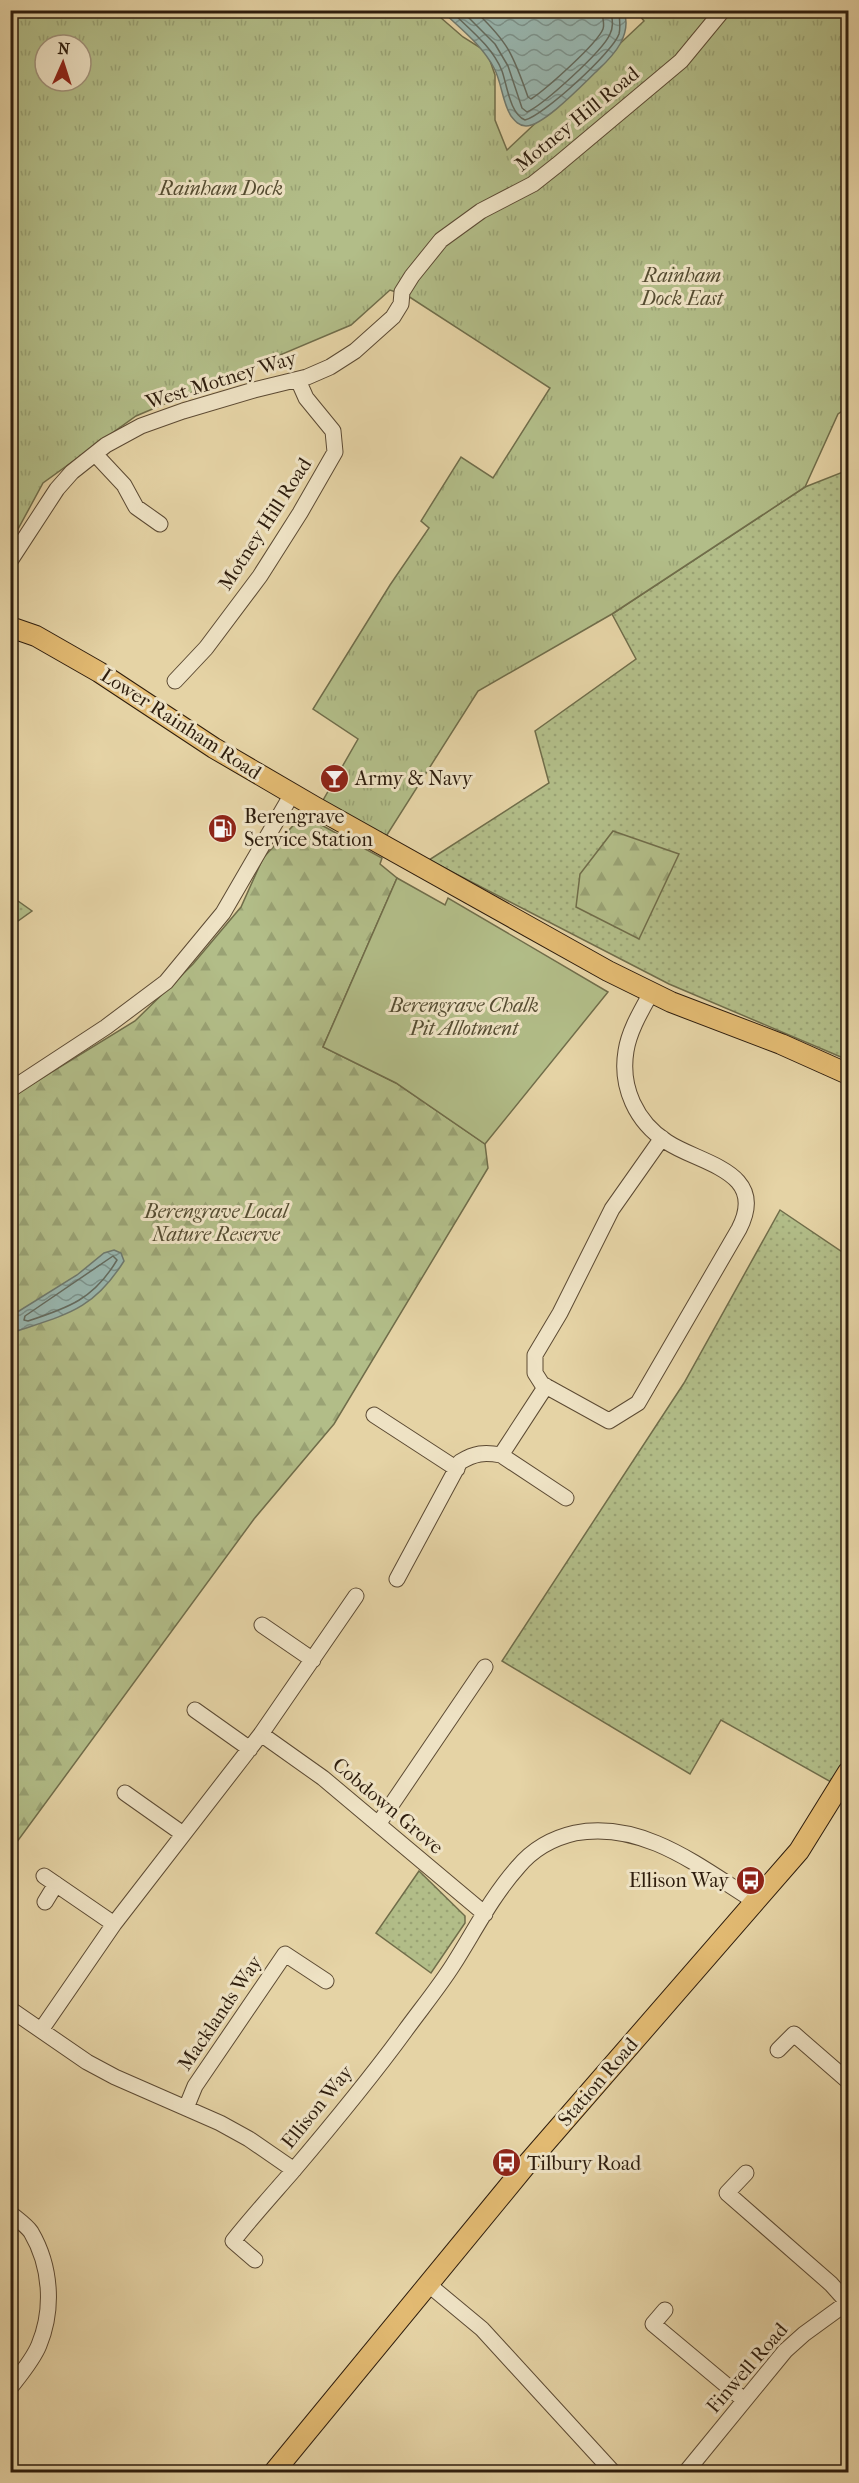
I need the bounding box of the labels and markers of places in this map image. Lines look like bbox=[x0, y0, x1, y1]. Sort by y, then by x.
bar icon: Army & Navy bbox=[318, 762, 350, 794]
place label: Army & Navy bbox=[354, 767, 474, 790]
place label: Berengrave Service Station bbox=[244, 805, 373, 851]
fuel station icon: Berengrave Service Station bbox=[207, 812, 239, 844]
bus stop icon: Ellison Way bbox=[734, 1864, 766, 1896]
place label: Ellison Way bbox=[629, 1869, 730, 1892]
bus stop icon: Tilbury Road bbox=[490, 2147, 522, 2179]
place label: Tilbury Road bbox=[527, 2152, 642, 2175]

